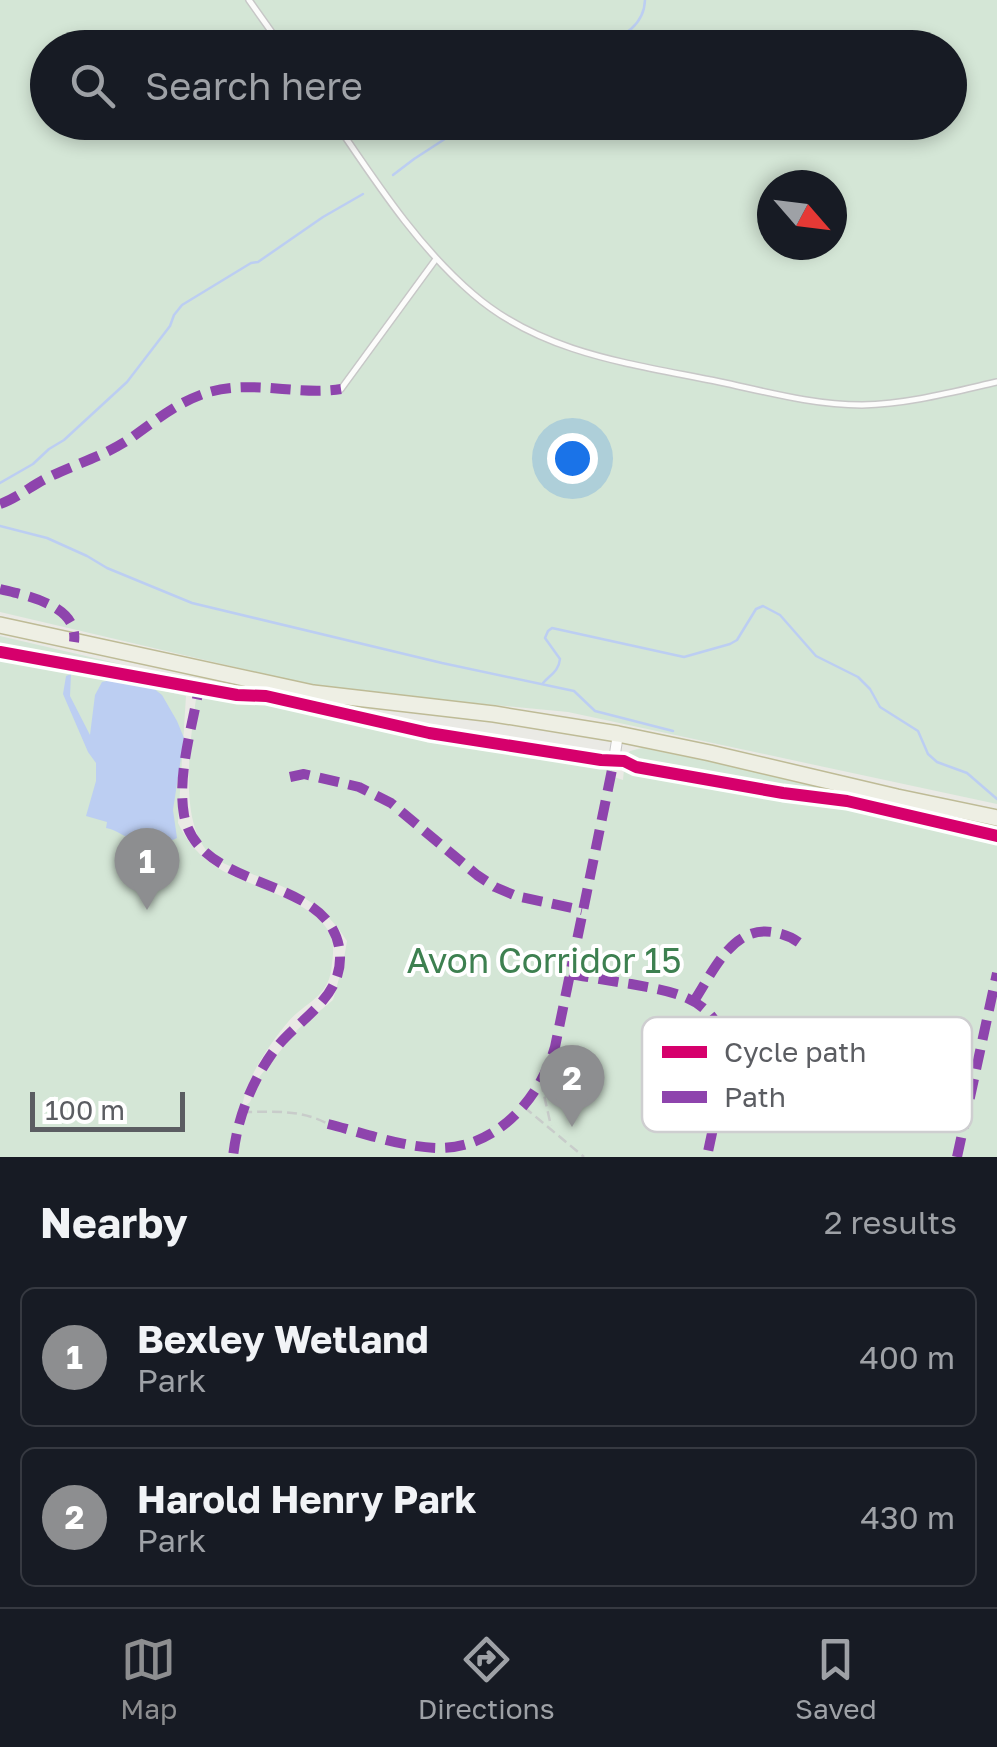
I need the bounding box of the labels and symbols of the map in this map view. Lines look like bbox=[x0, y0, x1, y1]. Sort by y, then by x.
north arrow bbox=[757, 170, 847, 260]
your location bbox=[547, 433, 598, 484]
pin: 1 bbox=[114, 828, 180, 910]
park label: Avon Corridor 15 bbox=[406, 939, 682, 981]
legend bbox=[642, 1017, 972, 1132]
text: Cycle path bbox=[724, 1035, 867, 1068]
pin: 2 bbox=[540, 1044, 604, 1127]
text: Path bbox=[724, 1080, 786, 1113]
scale bar bbox=[30, 1087, 185, 1132]

